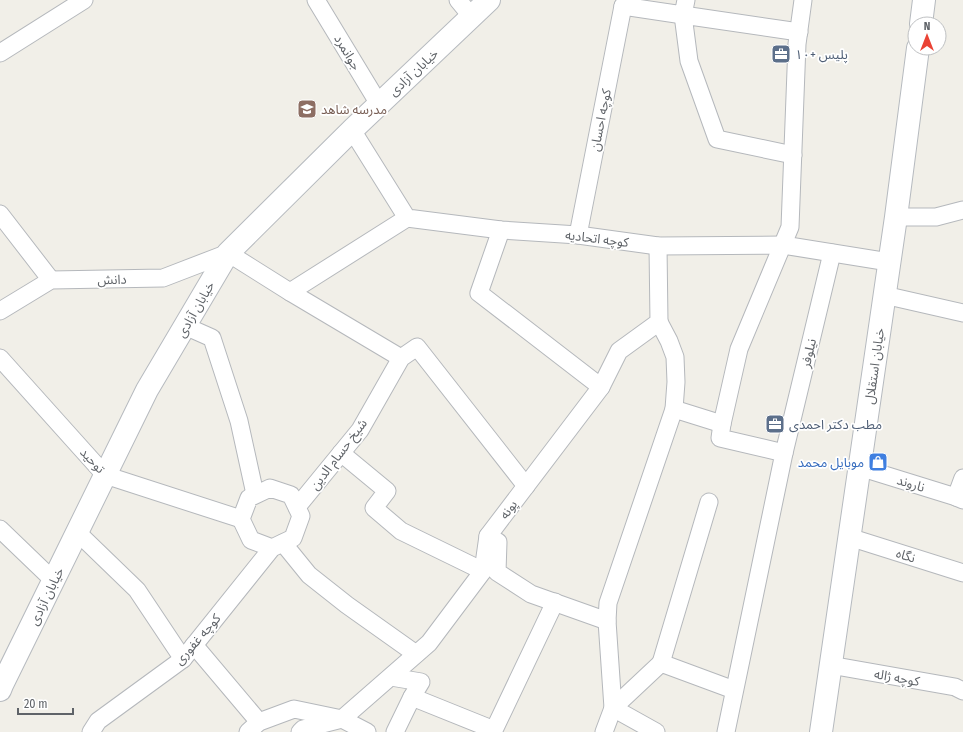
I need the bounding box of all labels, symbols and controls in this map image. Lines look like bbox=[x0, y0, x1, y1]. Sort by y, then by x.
north arrow bbox=[907, 16, 947, 56]
text: N bbox=[924, 20, 930, 33]
street label: جوانمرد bbox=[331, 32, 364, 73]
office icon: پلیس +۱۰ bbox=[770, 43, 792, 65]
street label: خیابان آزادی bbox=[385, 45, 442, 100]
place label: پلیس +۱۰ bbox=[795, 47, 848, 64]
street label: کوچه احسان bbox=[587, 87, 616, 153]
school or university icon: مدرسه شاهد bbox=[296, 98, 318, 120]
place label: مدرسه شاهد bbox=[321, 102, 387, 117]
street label: کوچه اتحادیه bbox=[564, 227, 630, 252]
street label: دانش bbox=[97, 272, 127, 288]
street label: خیابان آزادی bbox=[173, 278, 219, 340]
street label: خیابان استقلال bbox=[862, 327, 888, 405]
street label: نیلوفر bbox=[798, 337, 819, 370]
office icon: مطب دکتر احمدی bbox=[764, 413, 786, 435]
street label: شیخ حسام الدین bbox=[307, 416, 372, 495]
place label: مطب دکتر احمدی bbox=[789, 417, 882, 433]
street label: توحید bbox=[77, 444, 108, 476]
shop icon: موبایل محمد bbox=[867, 451, 889, 473]
place label: موبایل محمد bbox=[798, 455, 864, 471]
street label: ناروند bbox=[895, 472, 927, 495]
street label: پونه bbox=[496, 497, 522, 523]
street label: نگاه bbox=[894, 545, 917, 566]
street label: خیابان آزادی bbox=[26, 565, 68, 628]
street label: کوچه غفوری bbox=[171, 610, 225, 669]
street label: کوچه ژاله bbox=[873, 666, 921, 691]
scale bar bbox=[18, 690, 73, 716]
text: 20 m bbox=[24, 697, 48, 711]

